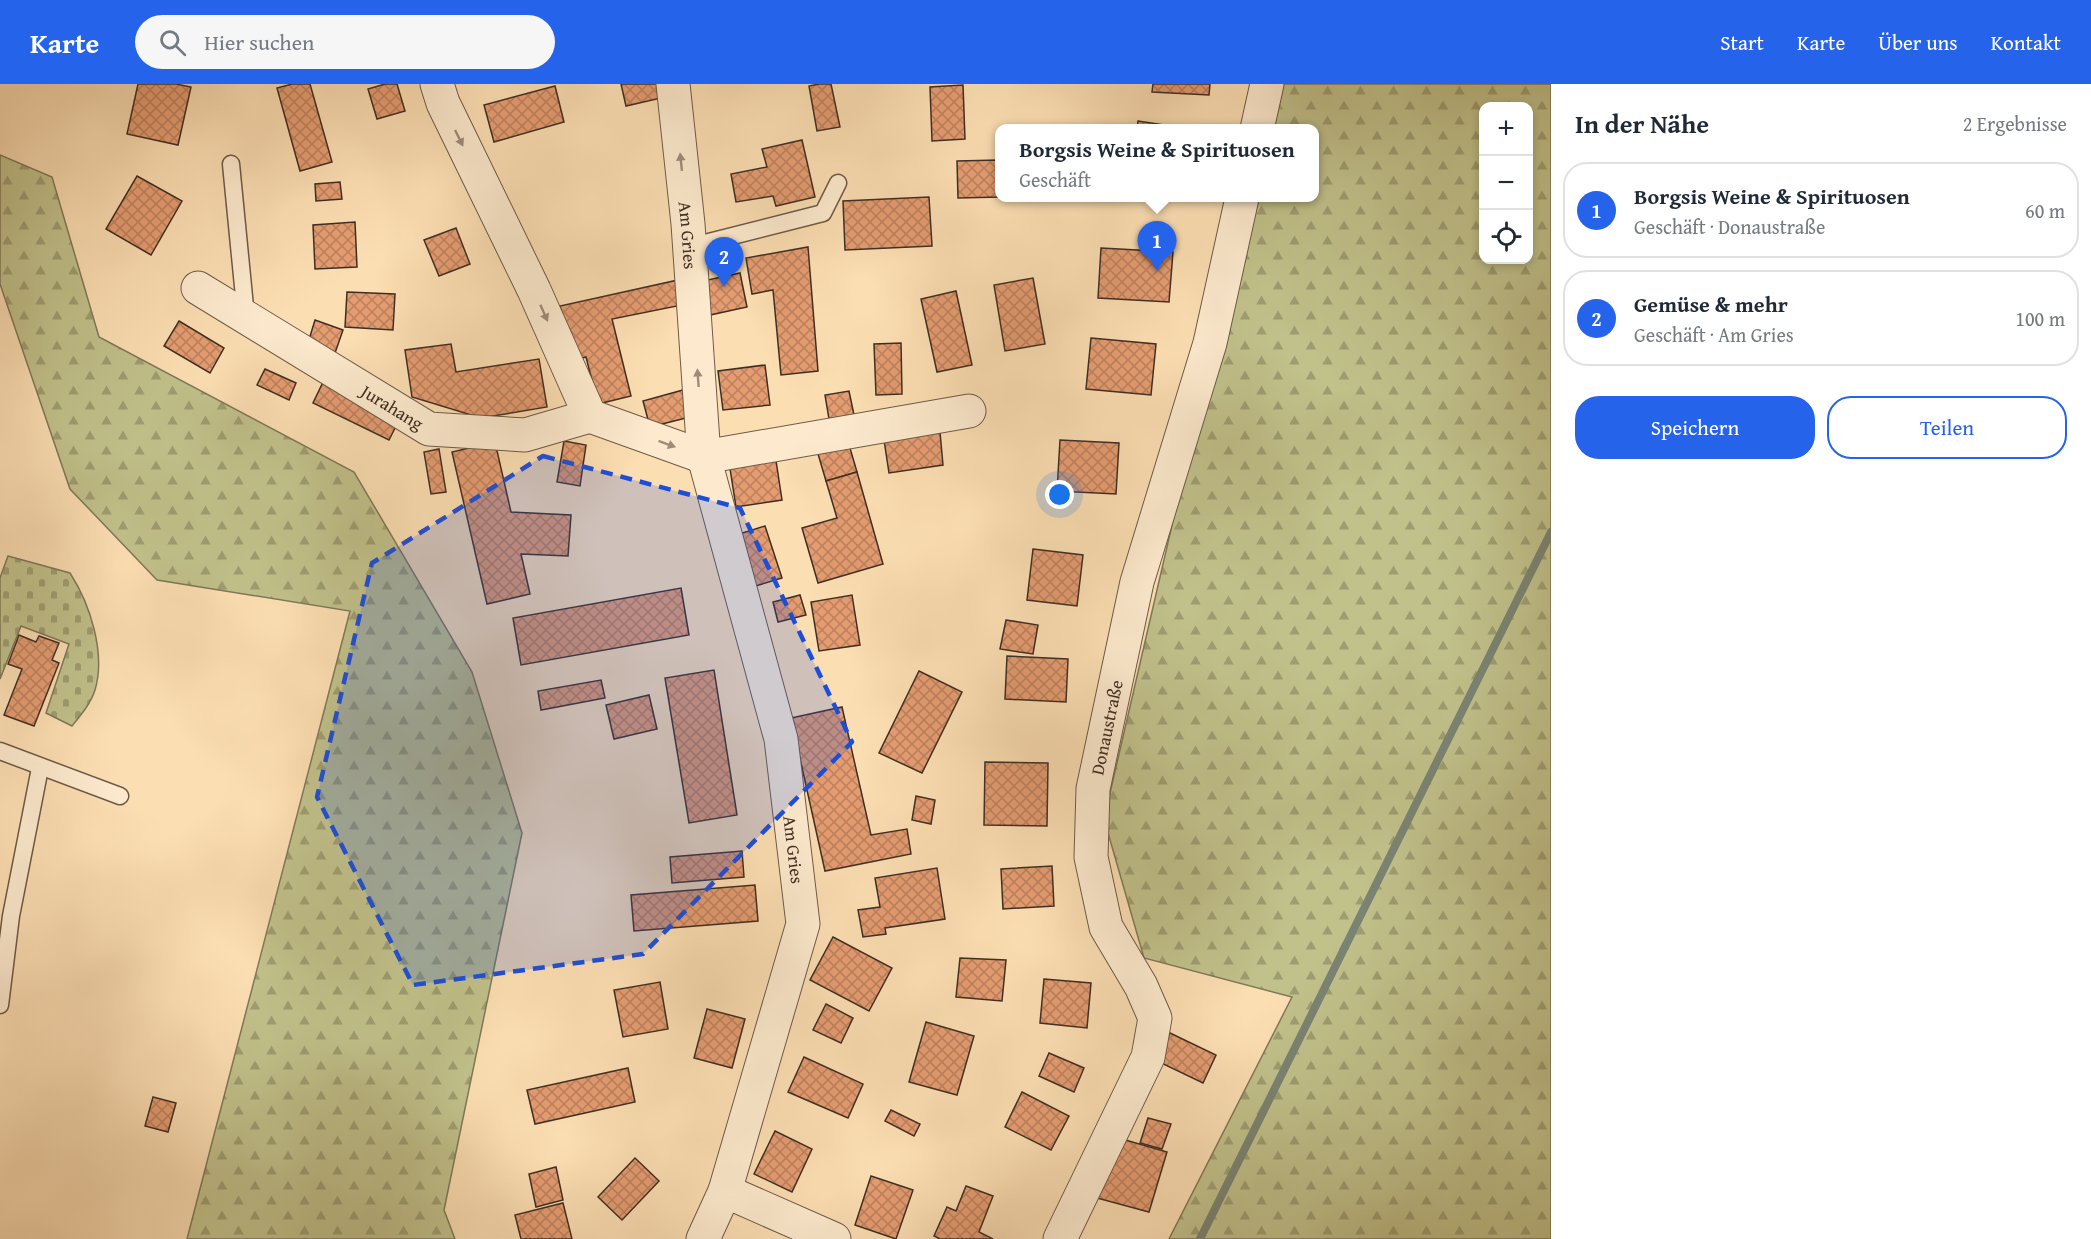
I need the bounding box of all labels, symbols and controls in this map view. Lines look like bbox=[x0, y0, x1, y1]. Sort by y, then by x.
search box bbox=[135, 15, 555, 69]
text: Karte bbox=[30, 22, 99, 63]
icon: search bbox=[156, 26, 189, 59]
text: Hier suchen bbox=[204, 26, 314, 58]
text: Start bbox=[1720, 27, 1764, 58]
text: Karte bbox=[1797, 27, 1845, 58]
text: Über uns bbox=[1878, 27, 1958, 58]
text: Kontakt bbox=[1991, 27, 2061, 58]
map controls bbox=[1479, 102, 1533, 264]
button: + bbox=[1479, 102, 1533, 156]
text: In der Nähe bbox=[1575, 104, 1709, 143]
text: 2 Ergebnisse bbox=[1963, 109, 2067, 138]
popup bbox=[995, 124, 1319, 202]
one-way arrow bbox=[455, 129, 464, 146]
text: Borgsis Weine & Spirituosen bbox=[1019, 133, 1295, 165]
one-way arrow bbox=[676, 153, 686, 172]
button: − bbox=[1479, 156, 1533, 210]
text: Geschäft bbox=[1019, 165, 1091, 194]
text: Borgsis Weine & Spirituosen bbox=[1634, 180, 1910, 212]
text: 1 bbox=[1591, 196, 1602, 225]
text: 60 m bbox=[2025, 196, 2065, 225]
street label: Am Gries bbox=[672, 200, 705, 270]
button: locate bbox=[1479, 210, 1533, 264]
text: Geschäft · Donaustraße bbox=[1634, 212, 1825, 241]
pin: 1 bbox=[1138, 222, 1176, 271]
pin: 2 bbox=[704, 238, 744, 287]
text: Gemüse & mehr bbox=[1634, 288, 1788, 320]
text: 2 bbox=[1591, 304, 1602, 333]
text: 100 m bbox=[2015, 304, 2065, 333]
one-way arrow bbox=[539, 305, 549, 323]
text: Geschäft · Am Gries bbox=[1634, 320, 1794, 349]
one-way arrow bbox=[694, 368, 703, 387]
street label: Jurahang bbox=[354, 376, 429, 436]
button: Speichern bbox=[1575, 396, 1815, 459]
button: Teilen bbox=[1827, 396, 2067, 459]
one-way arrow bbox=[659, 440, 677, 450]
your location bbox=[1045, 480, 1074, 509]
street label: Donaustraße bbox=[1083, 677, 1129, 777]
street label: Am Gries bbox=[777, 814, 812, 885]

